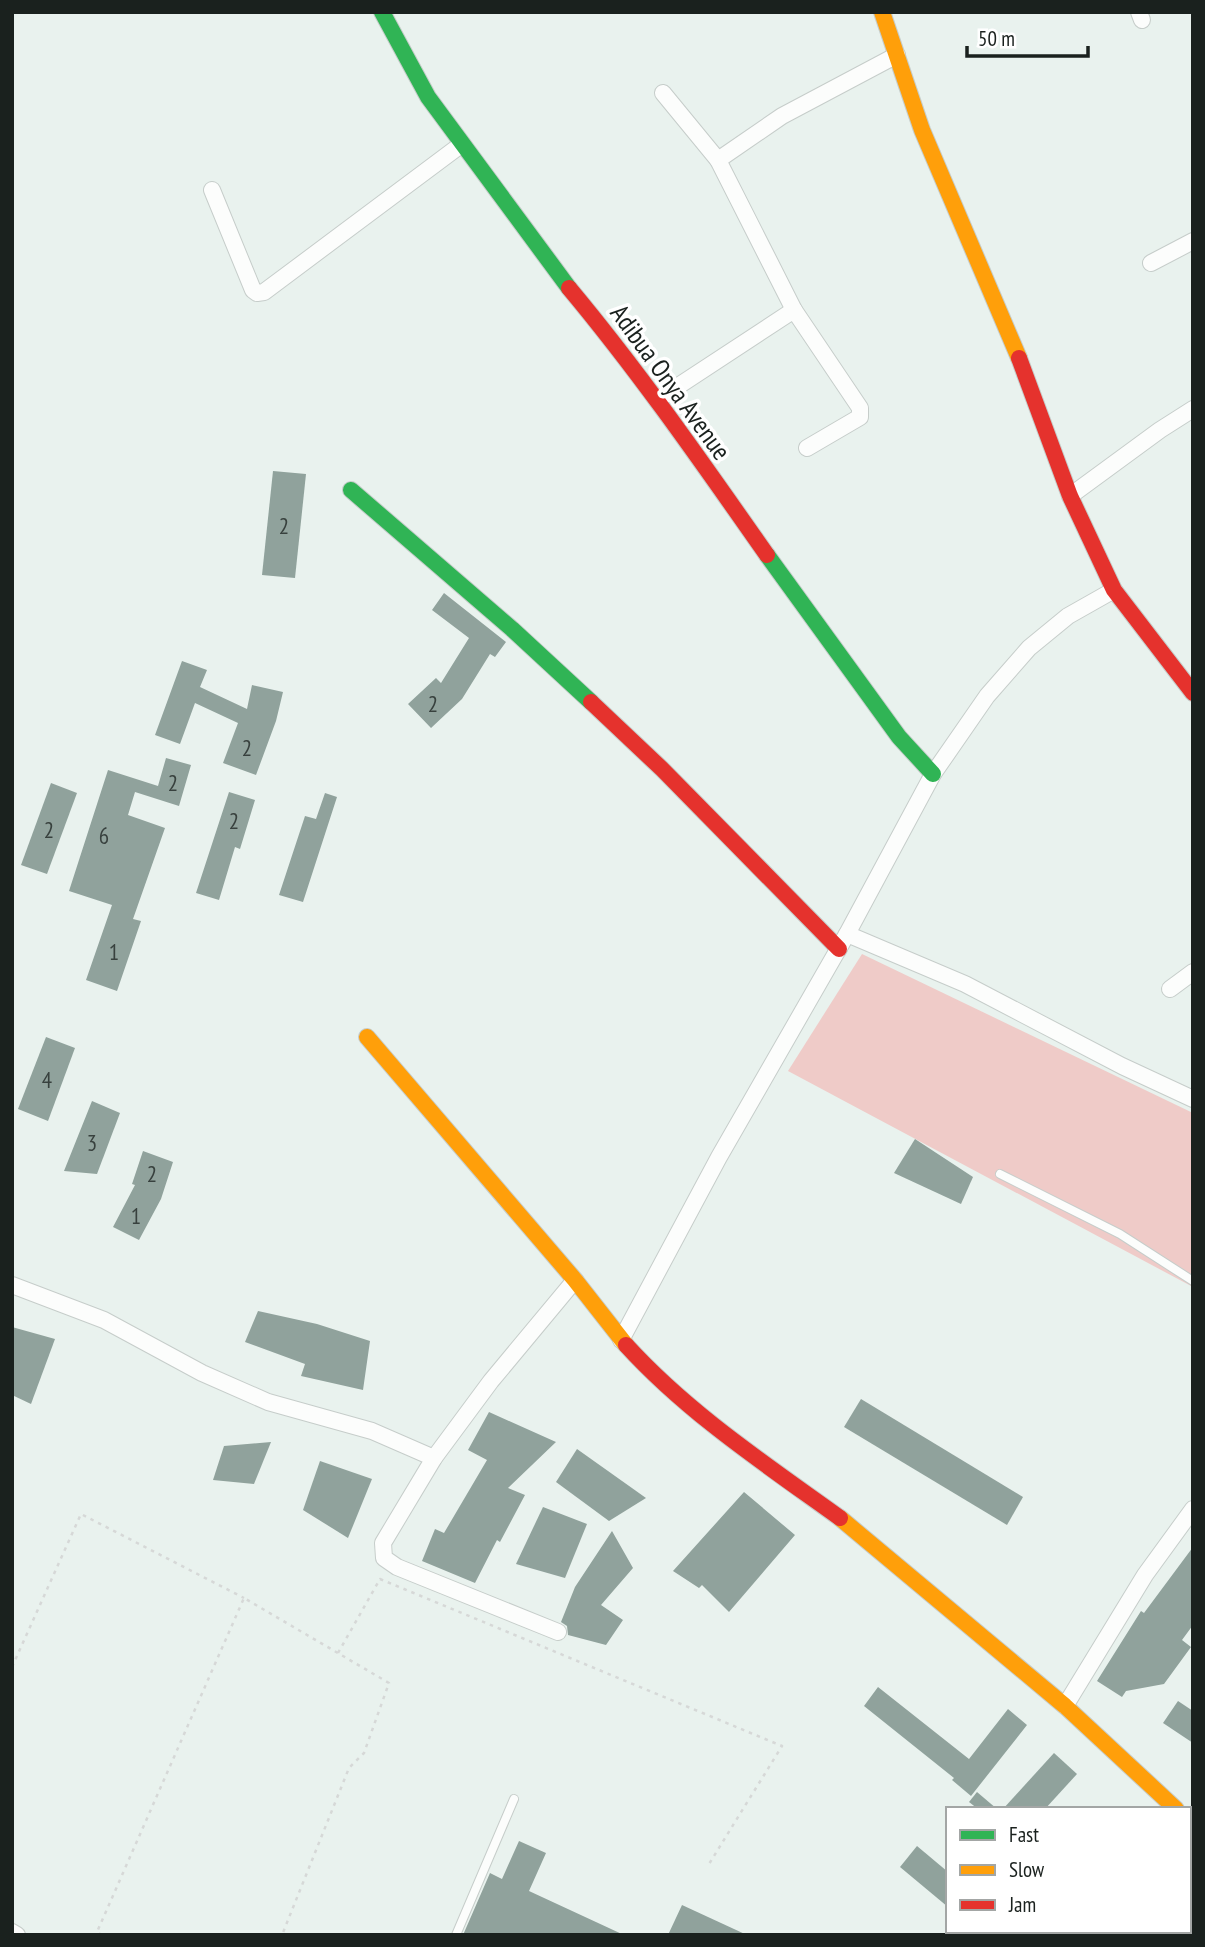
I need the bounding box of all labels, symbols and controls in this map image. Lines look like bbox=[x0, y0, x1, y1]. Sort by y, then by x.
scale bar bbox=[967, 14, 1088, 58]
text: 50 m bbox=[978, 25, 1015, 52]
street label: Adibua Onya Avenue bbox=[604, 298, 738, 466]
house number: 2 bbox=[279, 511, 289, 540]
house number: 2 bbox=[428, 689, 438, 718]
house number: 2 bbox=[242, 733, 252, 762]
house number: 2 bbox=[168, 768, 178, 797]
house number: 2 bbox=[229, 806, 239, 835]
house number: 2 bbox=[44, 815, 54, 844]
house number: 6 bbox=[99, 821, 109, 850]
house number: 1 bbox=[109, 937, 119, 966]
house number: 4 bbox=[42, 1065, 52, 1094]
house number: 3 bbox=[87, 1128, 97, 1157]
house number: 2 bbox=[147, 1159, 157, 1188]
house number: 1 bbox=[131, 1201, 141, 1230]
legend bbox=[946, 1807, 1191, 1933]
text: Fast bbox=[1009, 1821, 1039, 1848]
text: Slow bbox=[1009, 1856, 1045, 1883]
text: Jam bbox=[1008, 1891, 1036, 1918]

